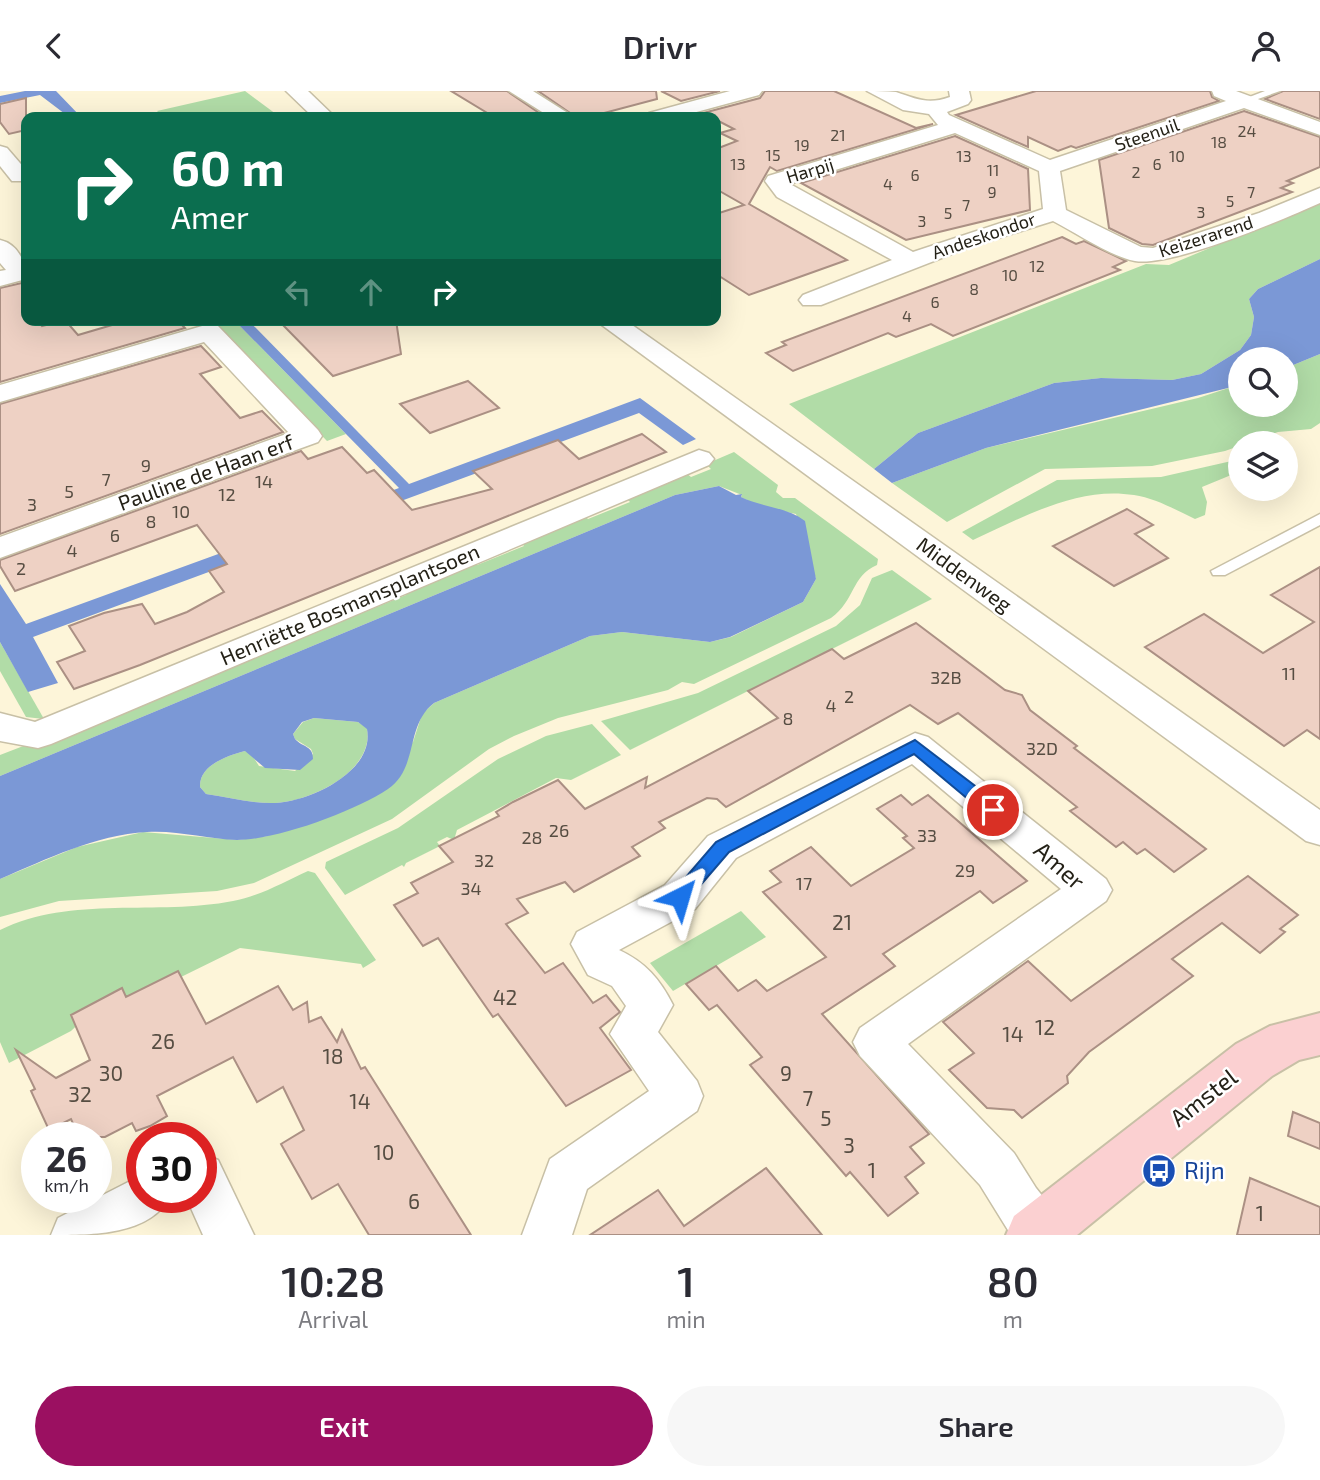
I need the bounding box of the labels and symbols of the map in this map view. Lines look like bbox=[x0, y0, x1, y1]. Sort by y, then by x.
street label: Steenuil bbox=[1112, 113, 1182, 155]
house number: 24 bbox=[1238, 121, 1257, 140]
house number: 21 bbox=[830, 125, 846, 144]
house number: 18 bbox=[1211, 132, 1227, 151]
house number: 19 bbox=[794, 135, 810, 154]
house number: 15 bbox=[766, 145, 780, 164]
house number: 13 bbox=[956, 146, 972, 165]
house number: 10 bbox=[1169, 146, 1185, 165]
street label: Harpij bbox=[783, 152, 836, 188]
house number: 13 bbox=[730, 154, 746, 173]
house number: 6 bbox=[1152, 154, 1162, 173]
house number: 11 bbox=[987, 160, 999, 179]
house number: 2 bbox=[1132, 162, 1141, 181]
house number: 6 bbox=[910, 165, 920, 184]
house number: 4 bbox=[883, 174, 893, 193]
house number: 9 bbox=[987, 182, 997, 201]
house number: 7 bbox=[1247, 182, 1255, 201]
house number: 5 bbox=[1226, 191, 1234, 210]
house number: 7 bbox=[962, 195, 970, 214]
house number: 3 bbox=[1197, 202, 1205, 221]
house number: 5 bbox=[944, 203, 952, 222]
street label: Andeskondor bbox=[929, 207, 1038, 263]
street label: Keizerarend bbox=[1156, 210, 1256, 262]
house number: 3 bbox=[918, 211, 926, 230]
house number: 12 bbox=[1029, 256, 1045, 275]
house number: 10 bbox=[1002, 265, 1018, 284]
house number: 8 bbox=[969, 279, 979, 298]
house number: 6 bbox=[930, 292, 940, 311]
house number: 4 bbox=[902, 306, 912, 325]
street label: Pauline de Haan erf bbox=[114, 428, 298, 515]
house number: 9 bbox=[141, 454, 151, 476]
house number: 7 bbox=[101, 468, 111, 490]
house number: 14 bbox=[255, 470, 273, 492]
house number: 5 bbox=[64, 480, 74, 502]
house number: 12 bbox=[218, 483, 236, 505]
house number: 3 bbox=[27, 493, 37, 515]
house number: 10 bbox=[172, 500, 190, 522]
house number: 8 bbox=[146, 510, 156, 532]
house number: 6 bbox=[110, 524, 120, 546]
street label: Middenweg bbox=[912, 531, 1018, 617]
street label: Henriëtte Bosmansplantsoen bbox=[216, 538, 483, 670]
house number: 4 bbox=[66, 539, 78, 561]
house number: 2 bbox=[16, 557, 26, 579]
house number: 11 bbox=[1282, 662, 1296, 684]
house number: 32B bbox=[930, 666, 962, 688]
house number: 2 bbox=[844, 685, 854, 707]
house number: 4 bbox=[825, 694, 837, 716]
house number: 8 bbox=[783, 707, 793, 729]
house number: 32D bbox=[1026, 737, 1058, 759]
pin bbox=[963, 780, 1023, 840]
house number: 26 bbox=[549, 819, 569, 841]
house number: 33 bbox=[917, 824, 937, 846]
house number: 28 bbox=[521, 826, 543, 848]
street label: Amer bbox=[1029, 835, 1092, 895]
house number: 32 bbox=[474, 849, 494, 871]
house number: 29 bbox=[955, 859, 975, 881]
position arrow bbox=[643, 860, 717, 934]
house number: 17 bbox=[796, 872, 812, 894]
house number: 34 bbox=[460, 877, 482, 899]
house number: 21 bbox=[832, 909, 852, 934]
house number: 42 bbox=[493, 984, 517, 1009]
house number: 12 bbox=[1035, 1014, 1055, 1039]
house number: 14 bbox=[1002, 1021, 1024, 1046]
house number: 26 bbox=[151, 1028, 175, 1053]
house number: 18 bbox=[322, 1043, 344, 1068]
house number: 30 bbox=[99, 1060, 123, 1085]
house number: 9 bbox=[780, 1060, 792, 1085]
street label: Amstel bbox=[1164, 1062, 1242, 1132]
house number: 32 bbox=[68, 1081, 92, 1106]
house number: 7 bbox=[803, 1085, 814, 1110]
house number: 14 bbox=[349, 1088, 371, 1113]
house number: 5 bbox=[820, 1105, 832, 1130]
speed limit sign: 30 bbox=[126, 1122, 217, 1213]
house number: 3 bbox=[843, 1132, 855, 1157]
house number: 10 bbox=[373, 1139, 395, 1164]
bus stop icon: Rijn bbox=[1140, 1152, 1178, 1190]
place label: Rijn bbox=[1184, 1155, 1225, 1184]
house number: 1 bbox=[868, 1157, 876, 1182]
house number: 6 bbox=[408, 1188, 420, 1213]
house number: 1 bbox=[1256, 1200, 1264, 1225]

